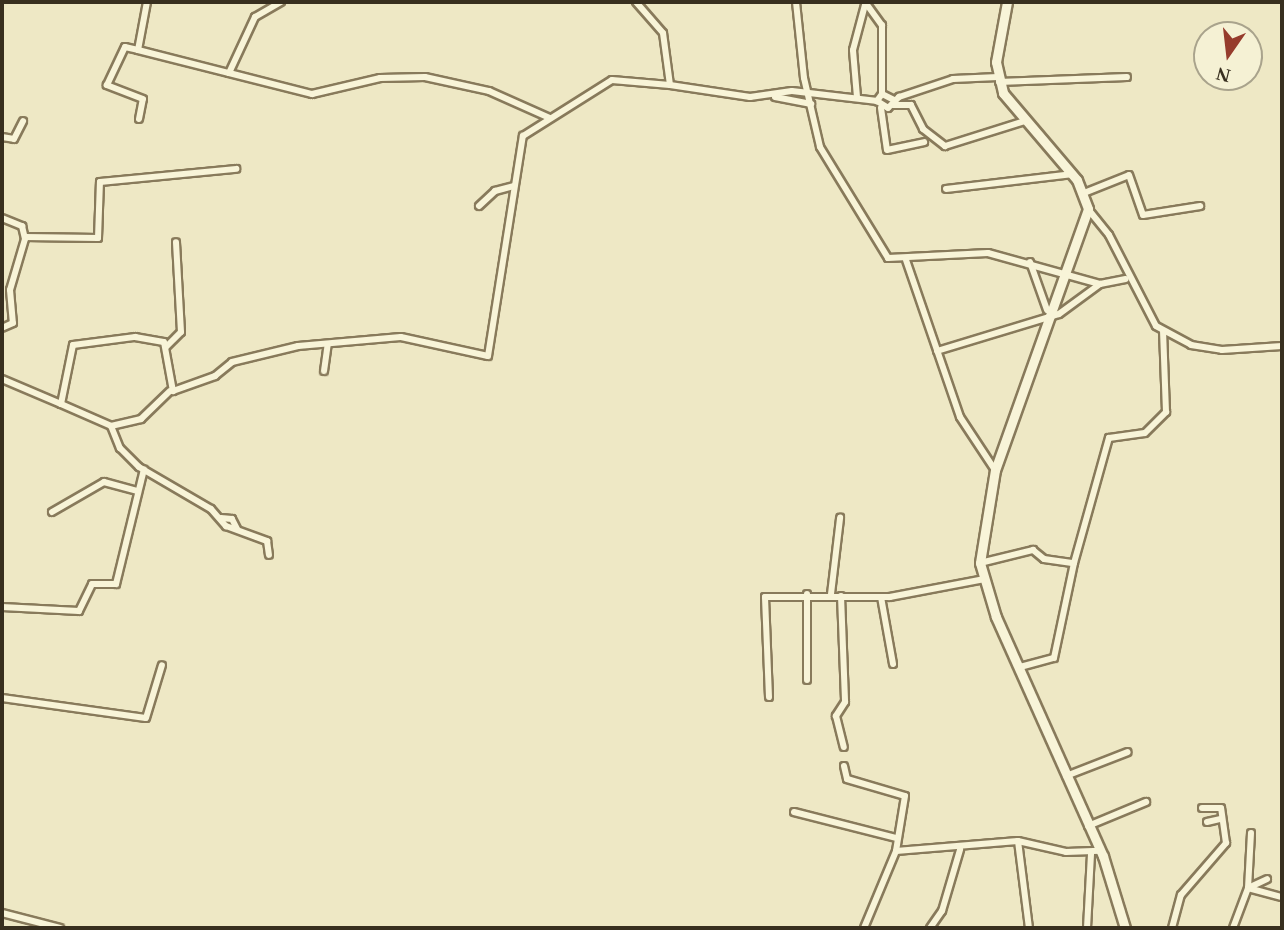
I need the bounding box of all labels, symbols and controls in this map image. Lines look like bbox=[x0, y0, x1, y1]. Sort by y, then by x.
north arrow bbox=[1193, 21, 1263, 91]
text: N bbox=[1214, 63, 1232, 87]

